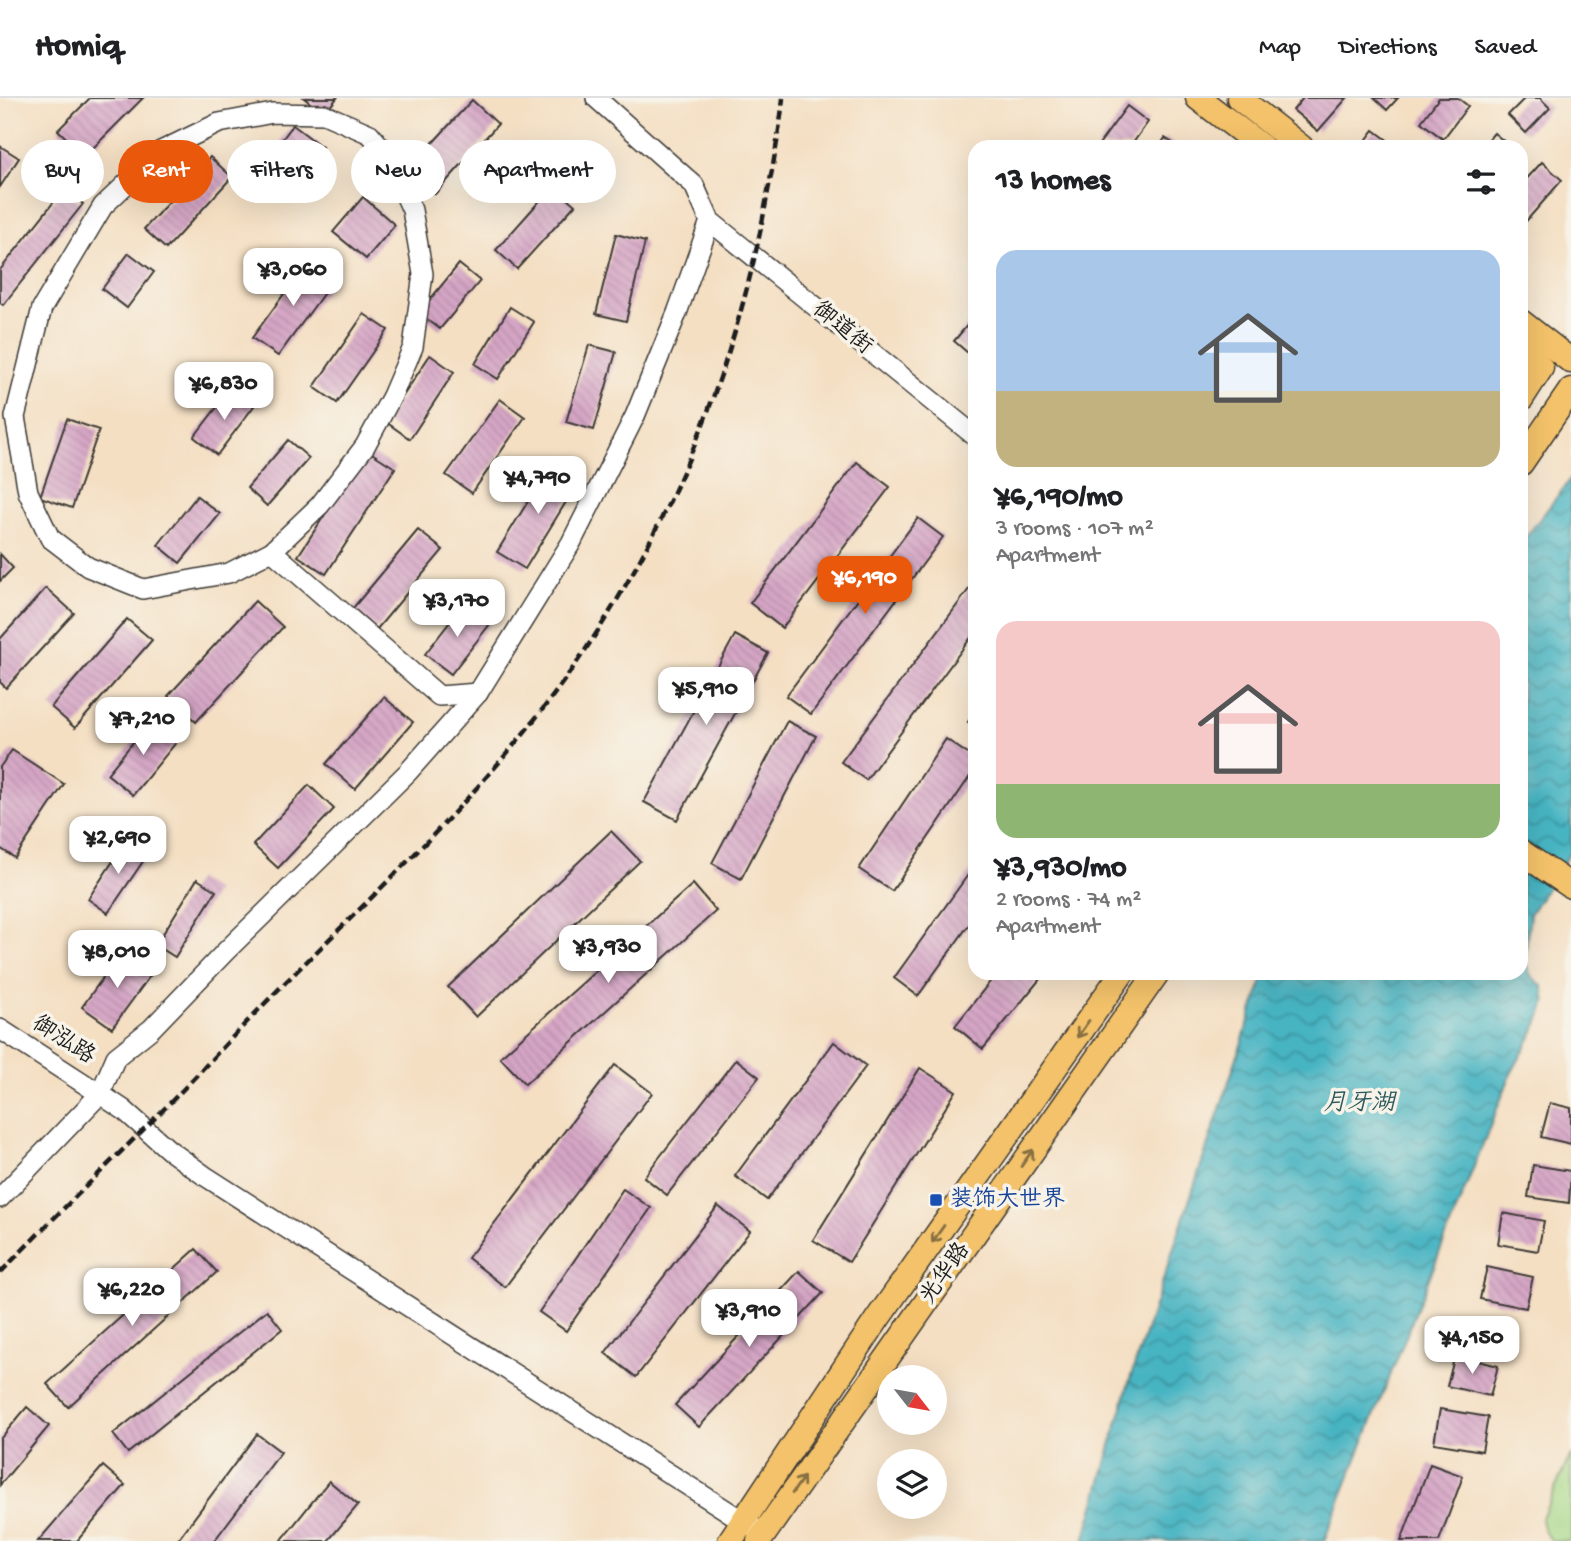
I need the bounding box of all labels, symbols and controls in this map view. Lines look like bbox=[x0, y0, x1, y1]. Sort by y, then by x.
text: Homiq bbox=[35, 29, 121, 67]
text: Map bbox=[1259, 34, 1301, 63]
text: Directions bbox=[1339, 34, 1437, 63]
text: Saved bbox=[1475, 34, 1536, 63]
chip: Buy bbox=[21, 140, 104, 203]
chip: Rent bbox=[118, 140, 213, 203]
chip: Filters bbox=[227, 140, 337, 203]
chip: New bbox=[351, 140, 445, 203]
chip: Apartment bbox=[459, 140, 616, 203]
icon: filters bbox=[1462, 163, 1500, 201]
text: 13 homes bbox=[996, 165, 1110, 200]
pin: ¥3,060 bbox=[236, 248, 350, 308]
text: ¥3,060 bbox=[259, 257, 327, 284]
icon: home bbox=[1185, 295, 1311, 421]
street label: 御道街 bbox=[807, 296, 878, 361]
pin: ¥6,830 bbox=[167, 362, 281, 422]
text: ¥6,830 bbox=[190, 371, 258, 398]
pin: ¥4,790 bbox=[481, 456, 595, 516]
text: ¥4,790 bbox=[505, 465, 571, 492]
text: ¥6,190/mo bbox=[996, 481, 1123, 516]
text: 3 rooms · 107 m² bbox=[996, 516, 1154, 543]
text: Apartment bbox=[996, 543, 1100, 570]
pin: ¥6,190 bbox=[808, 556, 922, 616]
text: ¥6,190 bbox=[833, 565, 897, 592]
pin: ¥3,170 bbox=[400, 580, 514, 639]
text: ¥3,170 bbox=[425, 588, 489, 615]
icon: home bbox=[1185, 666, 1311, 792]
pin: ¥5,910 bbox=[649, 668, 763, 727]
text: ¥5,910 bbox=[674, 676, 738, 703]
pin: ¥7,210 bbox=[86, 698, 200, 757]
text: ¥7,210 bbox=[111, 706, 175, 733]
pin: ¥2,690 bbox=[61, 816, 175, 876]
text: ¥2,690 bbox=[85, 825, 151, 852]
text: ¥3,930/mo bbox=[996, 852, 1127, 887]
text: 2 rooms · 74 m² bbox=[996, 887, 1141, 914]
text: Apartment bbox=[996, 914, 1100, 941]
pin: ¥3,930 bbox=[551, 926, 665, 985]
pin: ¥8,010 bbox=[60, 930, 174, 990]
text: ¥3,930 bbox=[575, 934, 641, 961]
text: ¥8,010 bbox=[84, 939, 150, 966]
street label: 御泓路 bbox=[27, 1010, 100, 1071]
one-way arrow bbox=[1076, 1019, 1090, 1038]
water label: 月牙湖 bbox=[1323, 1090, 1398, 1119]
one-way arrow bbox=[1020, 1149, 1034, 1168]
place label: 装饰大世界 bbox=[950, 1186, 1065, 1214]
marker: 装饰大世界 bbox=[928, 1192, 944, 1208]
one-way arrow bbox=[931, 1224, 945, 1243]
street label: 光华路 bbox=[914, 1237, 977, 1310]
pin: ¥6,220 bbox=[75, 1268, 189, 1328]
text: ¥6,220 bbox=[99, 1277, 165, 1304]
pin: ¥3,910 bbox=[692, 1290, 806, 1349]
text: ¥3,910 bbox=[717, 1298, 781, 1325]
pin: ¥4,150 bbox=[1415, 1316, 1529, 1376]
text: ¥4,150 bbox=[1440, 1325, 1504, 1352]
north arrow bbox=[877, 1365, 947, 1435]
map controls bbox=[877, 1365, 947, 1519]
button: layers bbox=[877, 1449, 947, 1519]
one-way arrow bbox=[791, 1476, 805, 1495]

